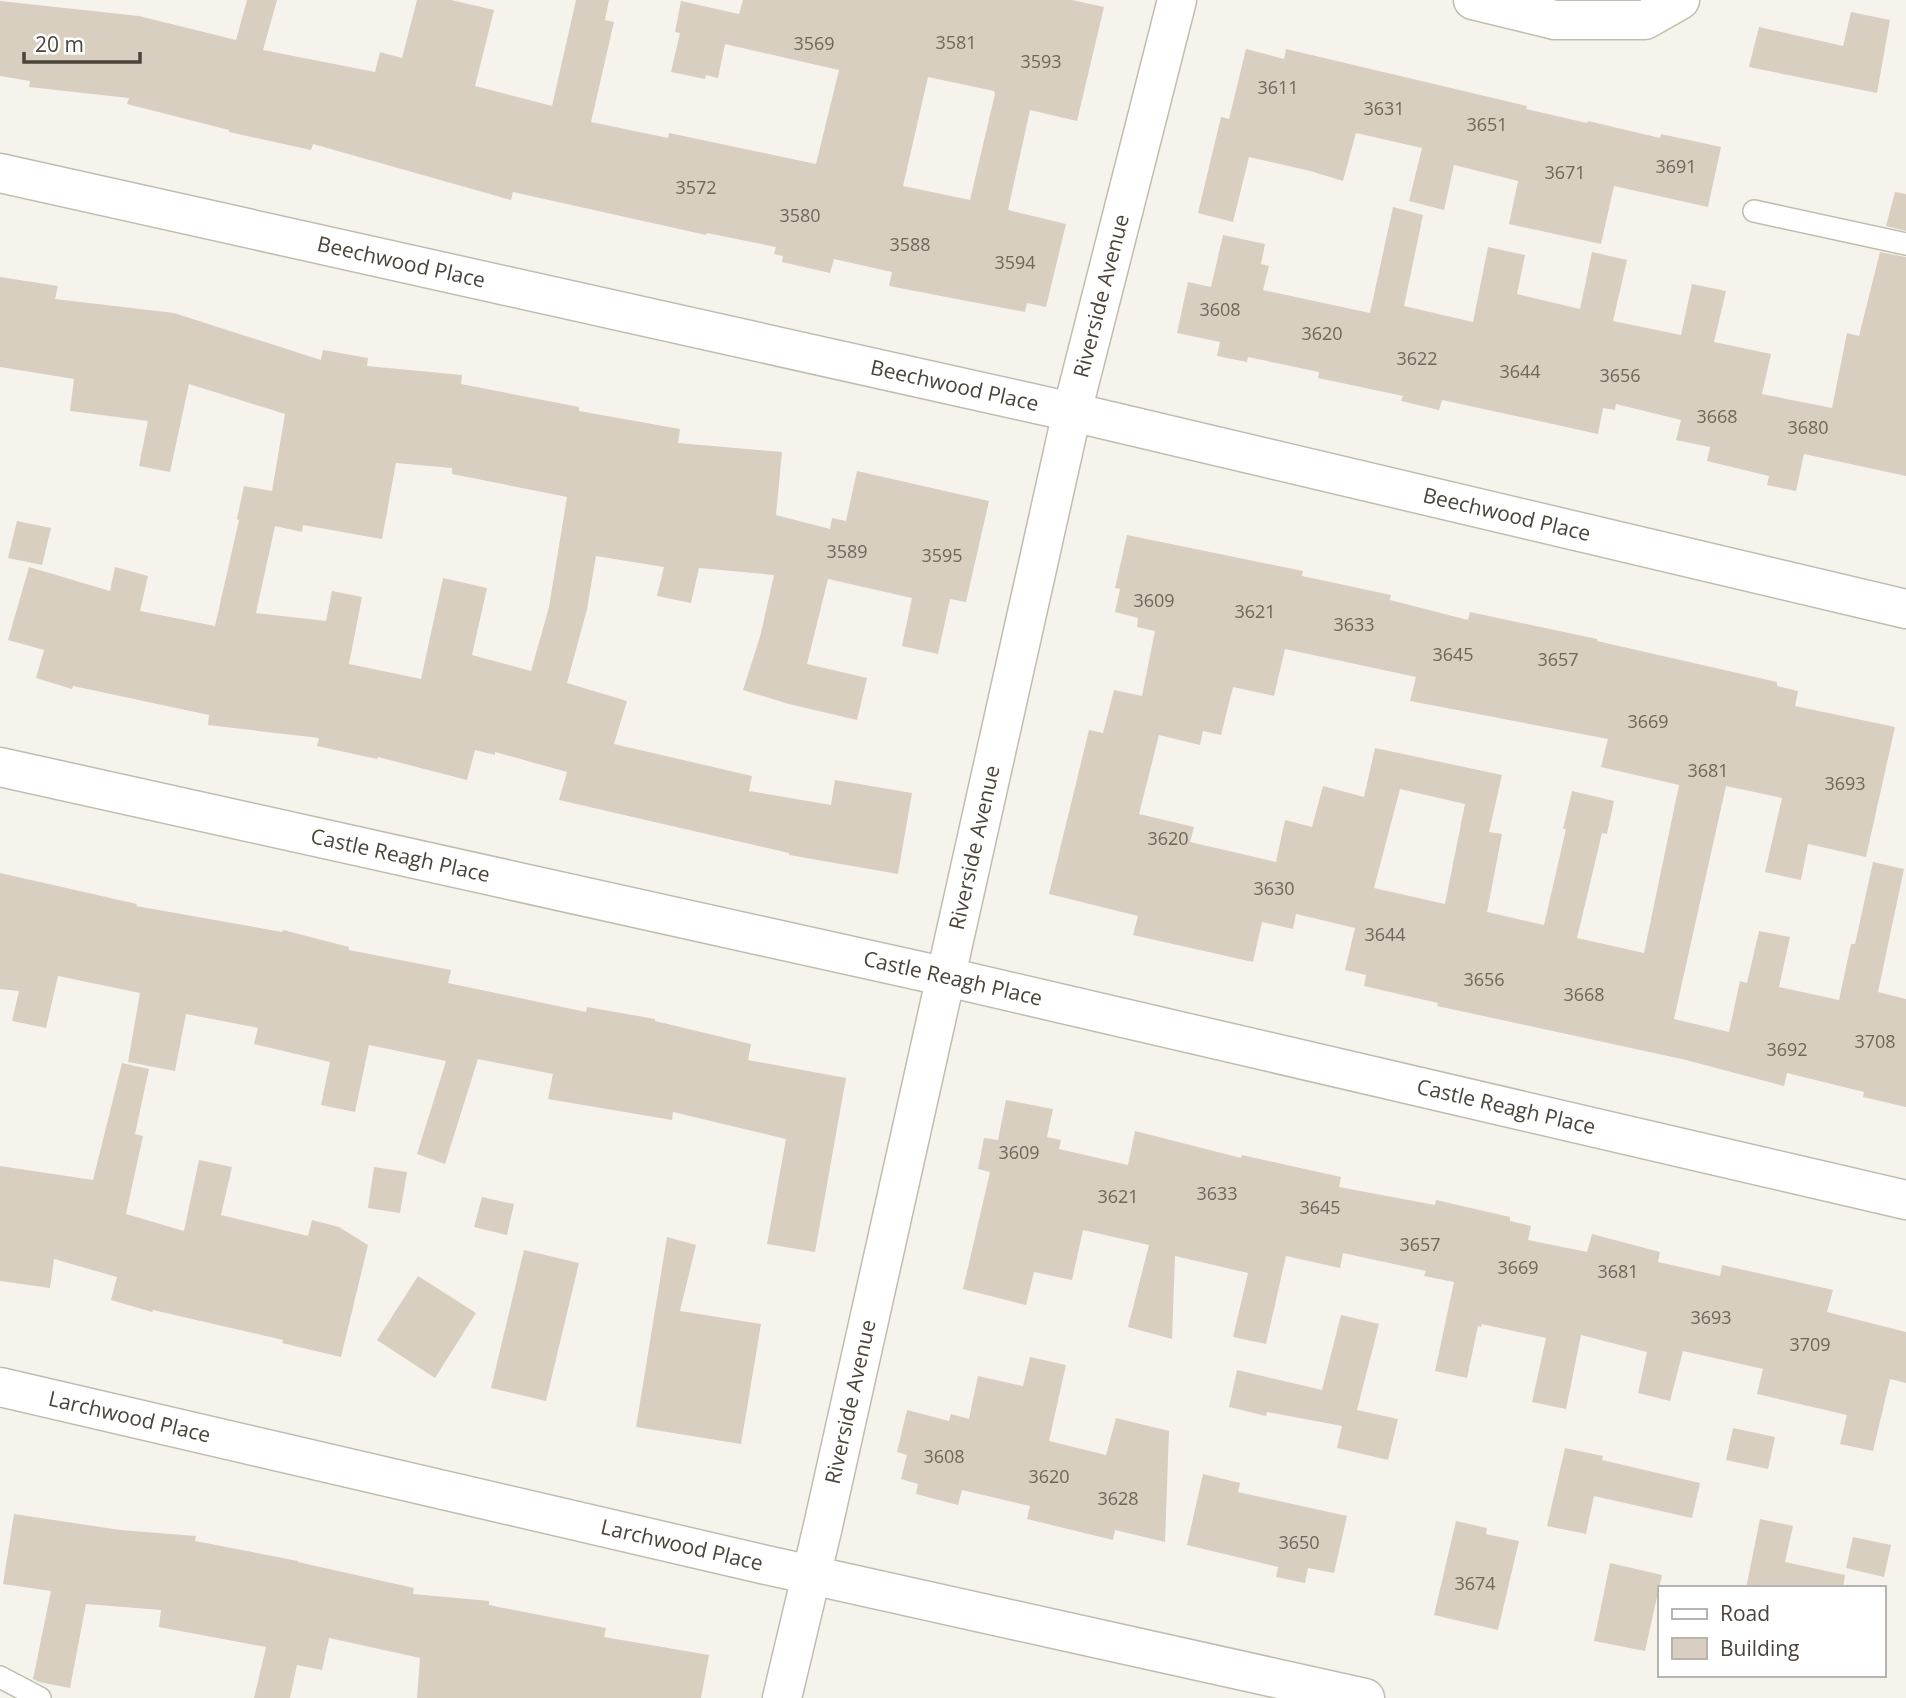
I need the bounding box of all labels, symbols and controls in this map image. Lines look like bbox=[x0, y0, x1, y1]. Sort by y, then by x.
scale bar bbox=[24, 21, 140, 65]
text: 20 m bbox=[35, 30, 84, 58]
house number: 3581 bbox=[935, 30, 977, 54]
house number: 3569 bbox=[793, 31, 835, 55]
house number: 3593 bbox=[1020, 49, 1062, 73]
house number: 3611 bbox=[1257, 75, 1299, 99]
house number: 3631 bbox=[1363, 96, 1405, 120]
house number: 3651 bbox=[1466, 112, 1508, 136]
house number: 3691 bbox=[1655, 154, 1697, 178]
house number: 3671 bbox=[1544, 160, 1586, 184]
house number: 3572 bbox=[675, 175, 717, 199]
house number: 3580 bbox=[779, 203, 821, 227]
street label: Riverside Avenue bbox=[1066, 211, 1135, 381]
street label: Beechwood Place bbox=[315, 229, 488, 294]
house number: 3588 bbox=[889, 232, 931, 256]
house number: 3594 bbox=[994, 250, 1036, 274]
house number: 3608 bbox=[1199, 297, 1241, 321]
house number: 3620 bbox=[1301, 321, 1343, 345]
house number: 3622 bbox=[1396, 346, 1438, 370]
street label: Beechwood Place bbox=[868, 353, 1042, 417]
house number: 3644 bbox=[1499, 359, 1541, 383]
house number: 3656 bbox=[1599, 363, 1641, 387]
house number: 3668 bbox=[1696, 404, 1738, 428]
house number: 3680 bbox=[1787, 415, 1829, 439]
street label: Beechwood Place bbox=[1420, 480, 1594, 547]
house number: 3589 bbox=[826, 539, 868, 563]
house number: 3595 bbox=[921, 543, 963, 567]
house number: 3609 bbox=[1133, 588, 1175, 612]
house number: 3621 bbox=[1234, 599, 1276, 623]
house number: 3633 bbox=[1333, 612, 1375, 636]
house number: 3645 bbox=[1432, 642, 1474, 666]
house number: 3657 bbox=[1537, 647, 1579, 671]
house number: 3669 bbox=[1627, 709, 1669, 733]
house number: 3681 bbox=[1687, 758, 1729, 782]
street label: Riverside Avenue bbox=[942, 762, 1006, 932]
house number: 3693 bbox=[1824, 771, 1866, 795]
street label: Castle Reagh Place bbox=[308, 821, 493, 888]
house number: 3620 bbox=[1147, 826, 1189, 850]
house number: 3630 bbox=[1253, 876, 1295, 900]
house number: 3644 bbox=[1364, 922, 1406, 946]
street label: Castle Reagh Place bbox=[861, 944, 1045, 1012]
house number: 3656 bbox=[1463, 967, 1505, 991]
house number: 3668 bbox=[1563, 982, 1605, 1006]
house number: 3708 bbox=[1854, 1029, 1896, 1053]
house number: 3692 bbox=[1766, 1037, 1808, 1061]
street label: Castle Reagh Place bbox=[1414, 1072, 1598, 1140]
house number: 3609 bbox=[998, 1140, 1040, 1164]
house number: 3633 bbox=[1196, 1181, 1238, 1205]
house number: 3621 bbox=[1097, 1184, 1139, 1208]
house number: 3645 bbox=[1299, 1195, 1341, 1219]
house number: 3657 bbox=[1399, 1232, 1441, 1256]
house number: 3669 bbox=[1497, 1255, 1539, 1279]
house number: 3681 bbox=[1597, 1259, 1639, 1283]
house number: 3693 bbox=[1690, 1305, 1732, 1329]
street label: Riverside Avenue bbox=[818, 1317, 882, 1487]
house number: 3709 bbox=[1789, 1332, 1831, 1356]
street label: Larchwood Place bbox=[46, 1384, 214, 1449]
house number: 3608 bbox=[923, 1444, 965, 1468]
house number: 3620 bbox=[1028, 1464, 1070, 1488]
house number: 3628 bbox=[1097, 1486, 1139, 1510]
street label: Larchwood Place bbox=[598, 1512, 766, 1577]
house number: 3650 bbox=[1278, 1530, 1320, 1554]
house number: 3674 bbox=[1454, 1571, 1496, 1595]
legend bbox=[1658, 1586, 1885, 1677]
text: Road bbox=[1720, 1599, 1770, 1627]
text: Building bbox=[1720, 1634, 1799, 1662]

